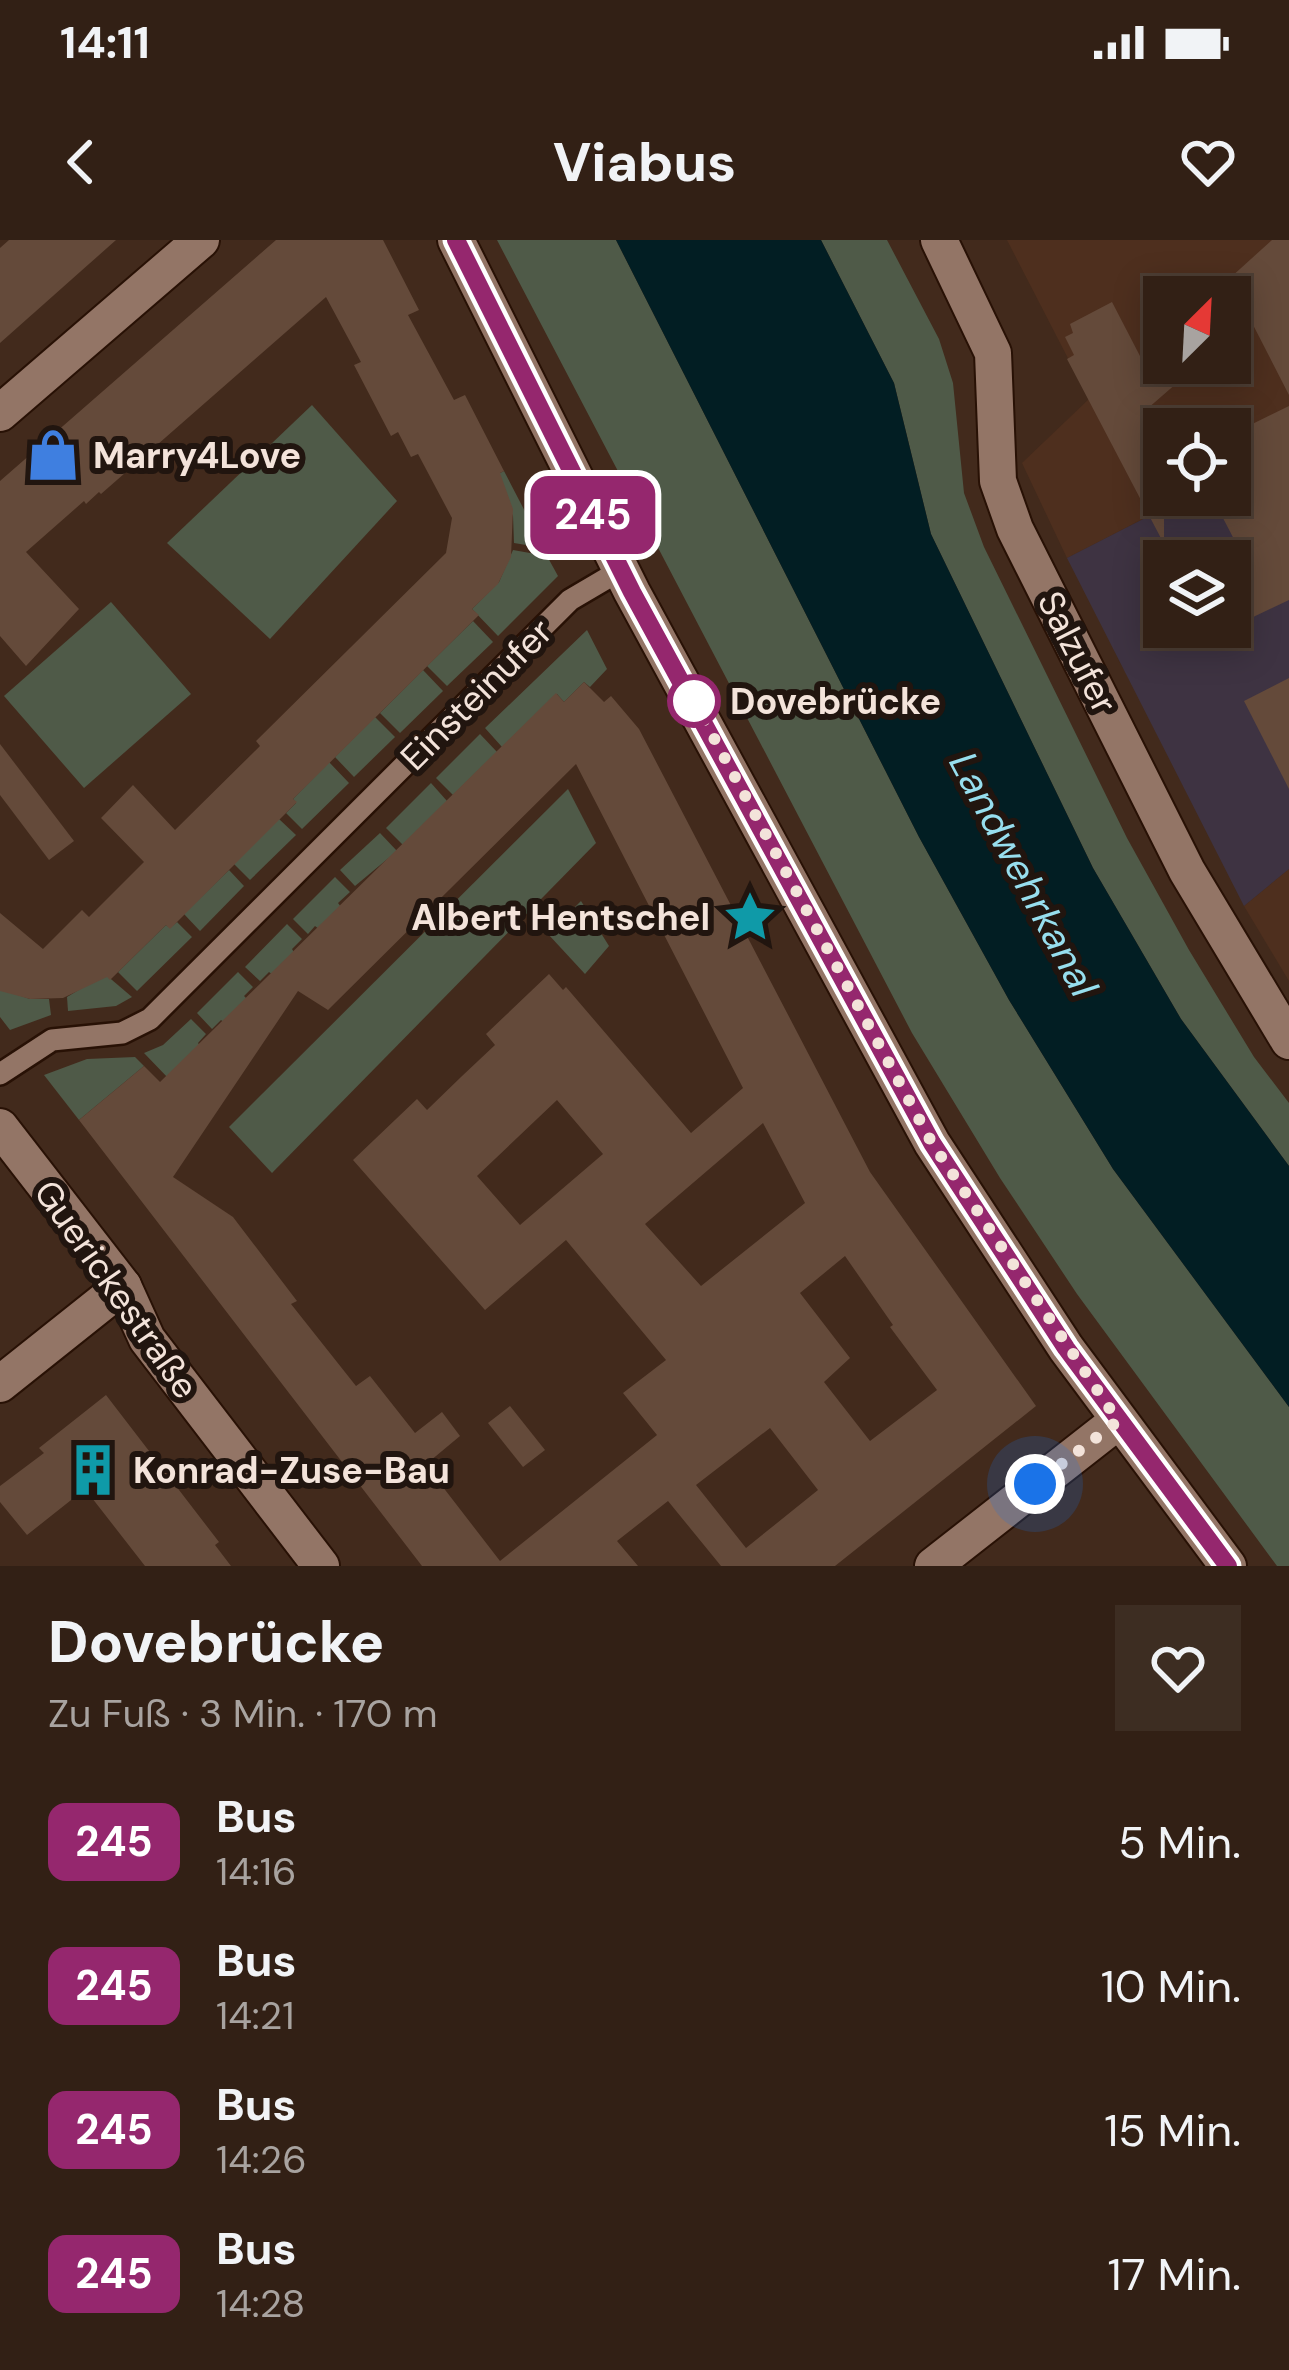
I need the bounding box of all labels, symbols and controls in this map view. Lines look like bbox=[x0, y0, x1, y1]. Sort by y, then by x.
text: 14:11 bbox=[60, 13, 150, 72]
text: Viabus bbox=[553, 127, 736, 198]
icon: back bbox=[48, 129, 114, 195]
icon: heart bbox=[1175, 129, 1241, 195]
north arrow bbox=[1143, 276, 1251, 384]
map controls bbox=[1143, 276, 1251, 648]
button: locate bbox=[1143, 408, 1251, 516]
shop icon: Marry4Love bbox=[24, 426, 82, 484]
place label: Marry4Love bbox=[93, 432, 301, 479]
line badge: 245 bbox=[524, 476, 662, 554]
text: 245 bbox=[554, 487, 632, 542]
button: layers bbox=[1143, 540, 1251, 648]
street label: Salzufer bbox=[1027, 583, 1128, 721]
street label: Einsteinufer bbox=[390, 608, 562, 780]
marker: Dovebrücke bbox=[669, 676, 719, 726]
place label: Dovebrücke bbox=[730, 678, 941, 725]
water label: Landwehrkanal bbox=[938, 743, 1110, 1007]
place icon: Albert Hentschel bbox=[721, 888, 779, 946]
place label: Albert Hentschel bbox=[411, 894, 710, 941]
street label: Guerickestraße bbox=[24, 1171, 209, 1408]
building icon: Konrad-Zuse-Bau bbox=[64, 1441, 122, 1499]
place label: Konrad-Zuse-Bau bbox=[133, 1447, 450, 1494]
your location bbox=[1005, 1454, 1065, 1514]
text: Dovebrücke bbox=[48, 1605, 384, 1680]
button: heart bbox=[1115, 1605, 1241, 1731]
text: Zu Fuß · 3 Min. · 170 m bbox=[48, 1688, 438, 1739]
text: Bus bbox=[216, 1787, 296, 1846]
text: 5 Min. bbox=[1118, 1813, 1241, 1872]
text: 245 bbox=[75, 1814, 153, 1869]
text: 14:16 bbox=[216, 1846, 296, 1897]
text: Bus bbox=[216, 1931, 296, 1990]
text: 10 Min. bbox=[1101, 1957, 1241, 2016]
text: 245 bbox=[75, 1958, 153, 2013]
text: 14:21 bbox=[216, 1990, 294, 2041]
text: Bus bbox=[216, 2075, 296, 2134]
text: 15 Min. bbox=[1104, 2101, 1241, 2160]
text: 245 bbox=[75, 2102, 153, 2157]
text: 14:26 bbox=[216, 2134, 307, 2185]
text: Bus bbox=[216, 2219, 296, 2278]
text: 17 Min. bbox=[1108, 2245, 1241, 2304]
text: 245 bbox=[75, 2246, 153, 2301]
text: 14:28 bbox=[216, 2278, 305, 2329]

